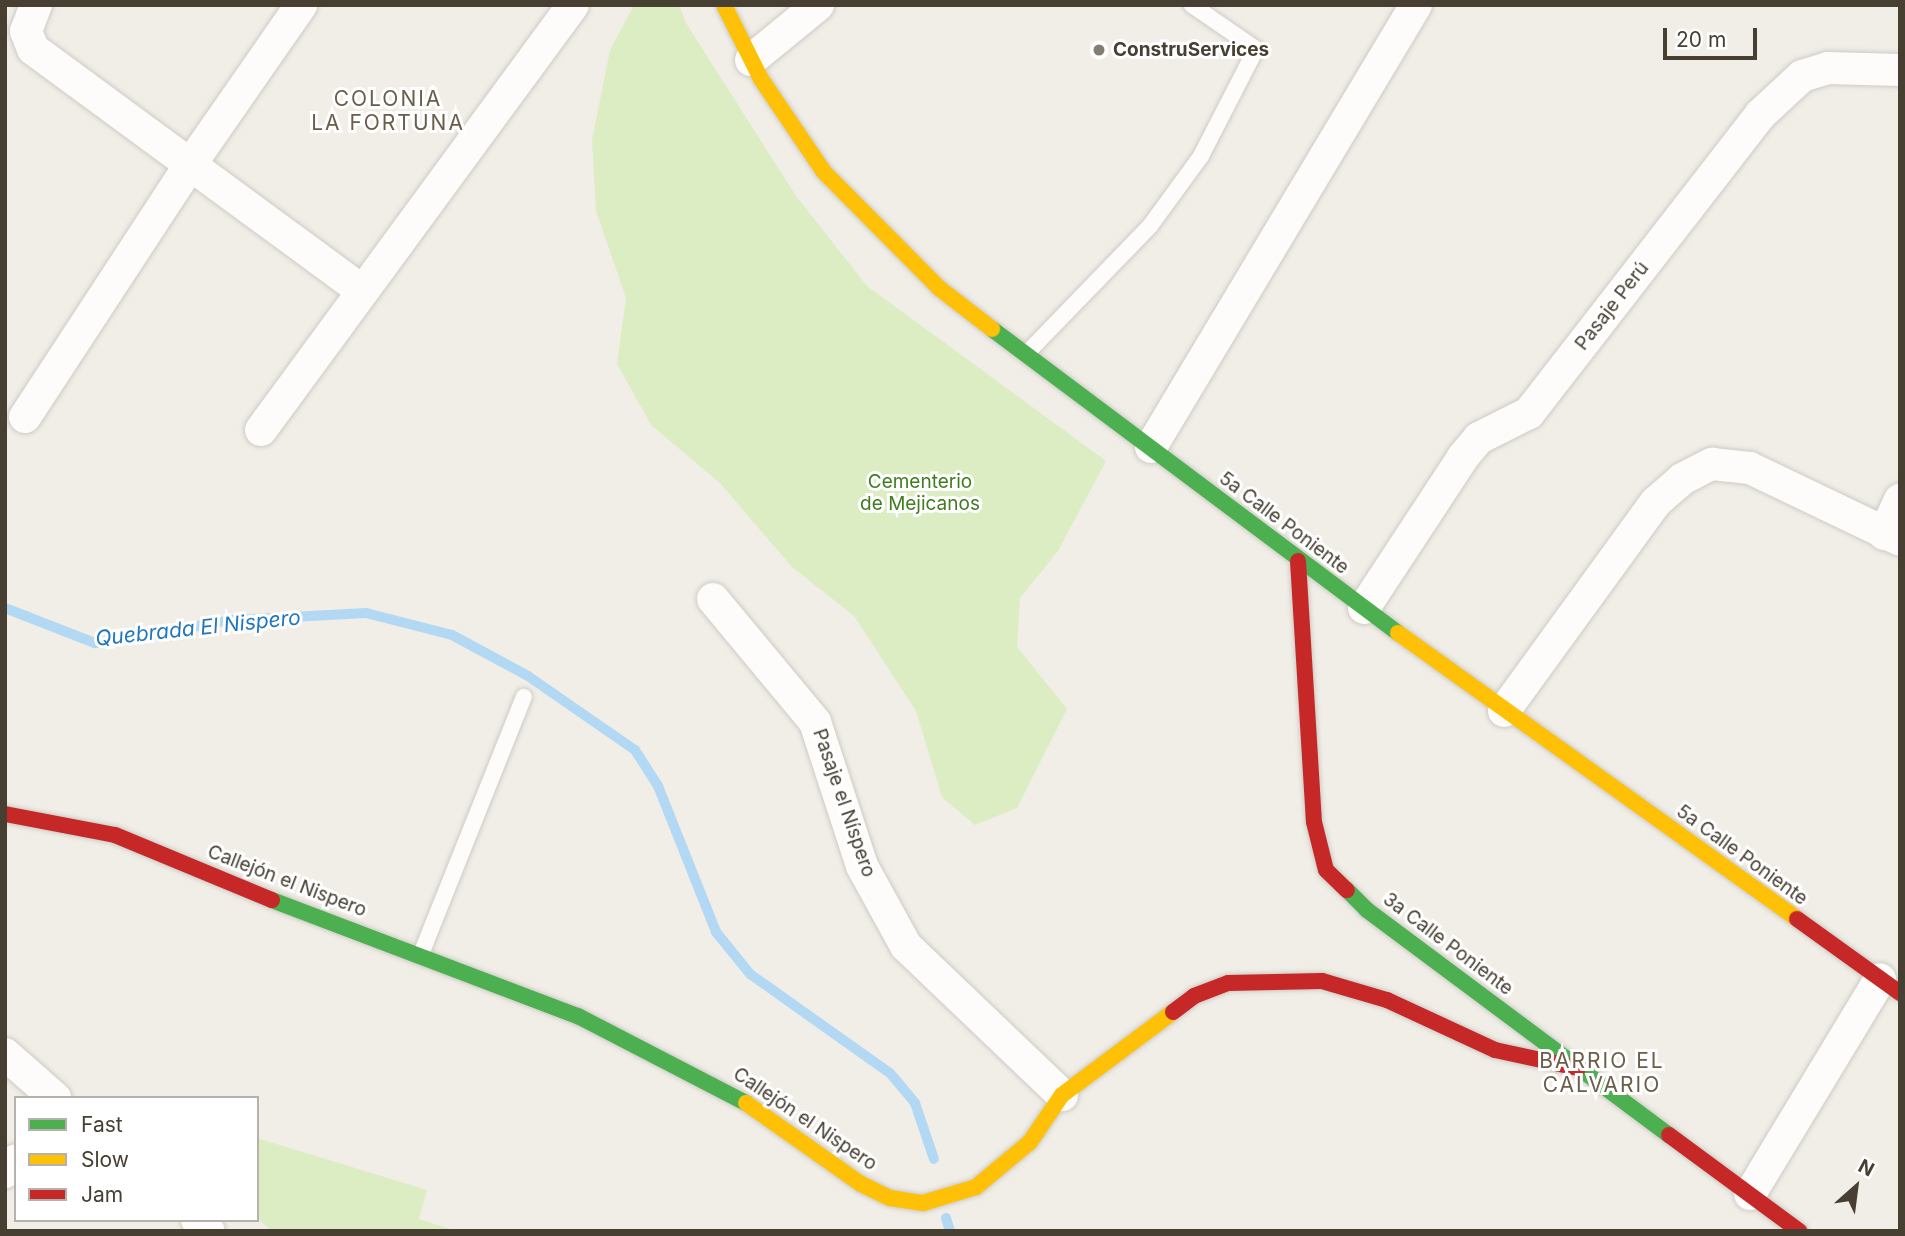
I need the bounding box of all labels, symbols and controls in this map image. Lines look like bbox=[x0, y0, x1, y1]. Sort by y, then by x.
scale bar bbox=[1667, 14, 1762, 58]
text: 20 m bbox=[1676, 27, 1726, 52]
place label: ConstruServices bbox=[1113, 39, 1269, 61]
marker: ConstruServices bbox=[1091, 42, 1107, 58]
district label: COLONIA LA FORTUNA bbox=[312, 86, 464, 136]
street label: Pasaje Perú bbox=[1570, 257, 1654, 355]
street label: 5a Calle Poniente bbox=[1215, 467, 1353, 579]
park label: Cementerio de Mejicanos bbox=[860, 471, 980, 515]
water label: Quebrada El Nispero bbox=[94, 605, 302, 651]
street label: Pasaje el Níspero bbox=[808, 726, 880, 880]
street label: 5a Calle Poniente bbox=[1672, 800, 1812, 910]
street label: Callejón el Nispero bbox=[204, 840, 370, 922]
street label: 3a Calle Poniente bbox=[1379, 888, 1517, 1000]
district label: BARRIO EL CALVARIO bbox=[1540, 1048, 1664, 1098]
street label: Callejón el Nispero bbox=[729, 1062, 881, 1176]
legend bbox=[14, 1096, 259, 1222]
text: Fast bbox=[81, 1112, 123, 1137]
text: Slow bbox=[81, 1147, 129, 1172]
north arrow bbox=[1821, 1152, 1891, 1222]
text: N bbox=[1854, 1154, 1878, 1182]
text: Jam bbox=[81, 1182, 123, 1207]

